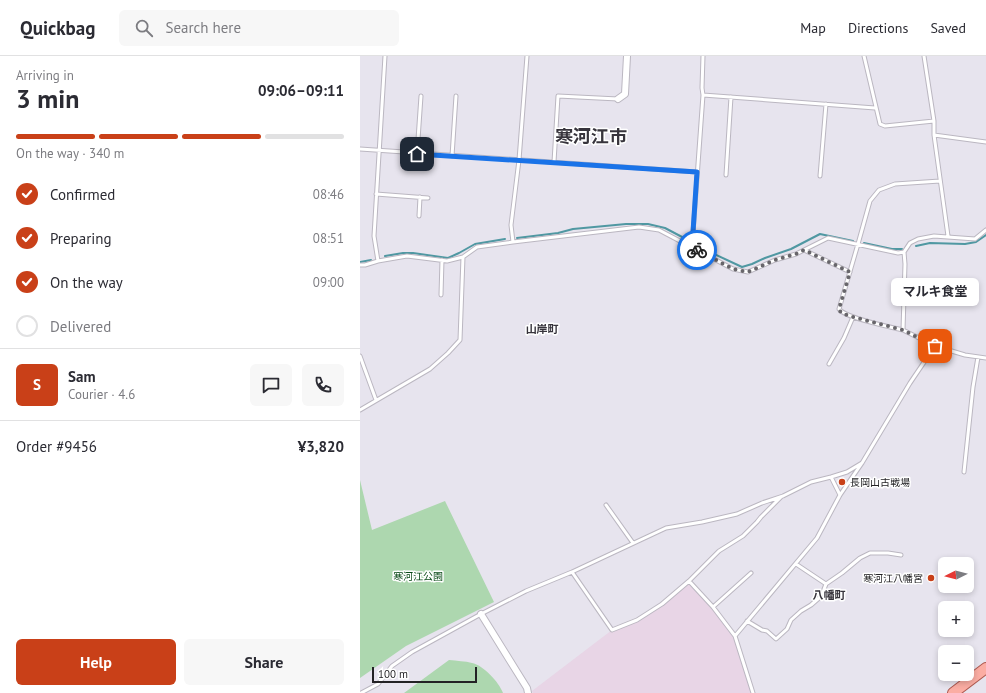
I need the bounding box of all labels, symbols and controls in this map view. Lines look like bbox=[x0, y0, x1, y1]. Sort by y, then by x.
search box bbox=[119, 10, 399, 46]
text: Quickbag bbox=[20, 16, 95, 40]
icon: search bbox=[133, 17, 155, 39]
text: Search here bbox=[165, 18, 241, 37]
text: Map bbox=[800, 19, 826, 37]
text: Directions bbox=[848, 19, 908, 37]
text: Saved bbox=[930, 19, 966, 37]
text: Arriving in bbox=[16, 67, 74, 84]
text: 09:06–09:11 bbox=[258, 81, 344, 100]
text: 3 min bbox=[16, 82, 79, 115]
district label: 寒河江市 bbox=[555, 125, 627, 148]
pin bbox=[400, 137, 434, 171]
icon: home bbox=[406, 143, 428, 165]
text: On the way · 340 m bbox=[16, 145, 124, 162]
icon: check bbox=[16, 183, 38, 205]
text: Confirmed bbox=[50, 185, 115, 204]
text: 08:46 bbox=[313, 186, 344, 203]
icon: check bbox=[16, 227, 38, 249]
text: Preparing bbox=[50, 229, 112, 248]
text: 08:51 bbox=[313, 230, 344, 247]
courier bbox=[677, 230, 717, 270]
icon: bike bbox=[686, 239, 708, 261]
icon: check bbox=[16, 271, 38, 293]
text: On the way bbox=[50, 273, 123, 292]
text: 09:00 bbox=[313, 274, 344, 291]
callout: マルキ食堂 bbox=[891, 278, 979, 306]
text: マルキ食堂 bbox=[902, 283, 968, 300]
text: Delivered bbox=[50, 317, 111, 336]
district label: 山岸町 bbox=[526, 322, 559, 336]
pin bbox=[918, 329, 952, 363]
icon: bag bbox=[924, 335, 946, 357]
button: chat bbox=[250, 364, 292, 406]
button: phone bbox=[302, 364, 344, 406]
text: Sam bbox=[68, 367, 95, 386]
text: S bbox=[33, 375, 41, 394]
text: Courier · 4.6 bbox=[68, 386, 135, 403]
text: Order #9456 bbox=[16, 437, 97, 456]
text: ¥3,820 bbox=[298, 437, 344, 456]
place label: 長岡山古戦場 bbox=[850, 476, 910, 489]
marker: 長岡山古戦場 bbox=[837, 477, 847, 487]
north arrow bbox=[938, 557, 974, 593]
map controls bbox=[938, 557, 974, 681]
park label: 寒河江公園 bbox=[393, 570, 443, 583]
place label: 寒河江八幡宮 bbox=[863, 572, 923, 585]
marker: 寒河江八幡宮 bbox=[926, 573, 936, 583]
district label: 八幡町 bbox=[813, 588, 846, 602]
button: + bbox=[938, 601, 974, 637]
button: Help bbox=[16, 639, 176, 685]
button: Share bbox=[184, 639, 344, 685]
button: − bbox=[938, 645, 974, 681]
scale bar bbox=[372, 665, 477, 684]
text: 100 m bbox=[378, 667, 408, 681]

